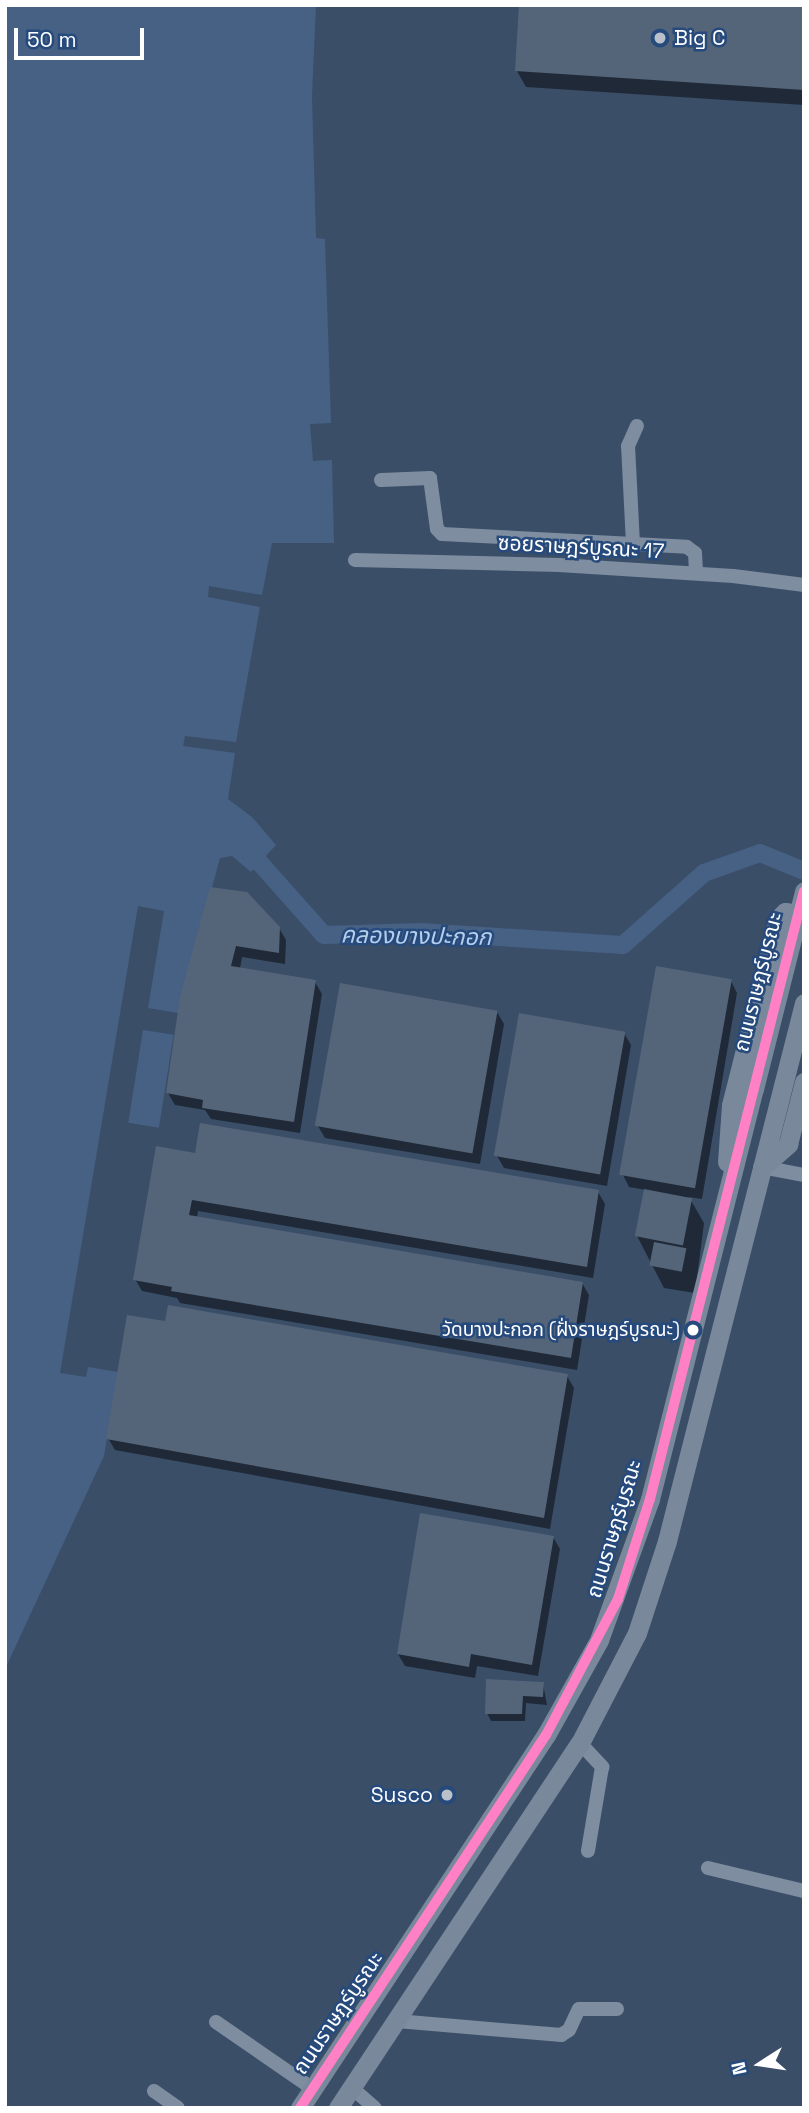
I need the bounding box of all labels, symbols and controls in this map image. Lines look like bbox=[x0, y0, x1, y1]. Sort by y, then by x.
scale bar bbox=[18, 14, 147, 58]
place label: Big C bbox=[674, 25, 725, 51]
text: 50 m bbox=[27, 26, 77, 53]
marker: Big C bbox=[652, 30, 668, 46]
street label: ซอยราษฎร์บูรณะ 17 bbox=[497, 530, 665, 564]
street label: ถนนราษฎร์บูรณะ bbox=[729, 910, 787, 1054]
water label: คลองบางปะกอก bbox=[340, 921, 492, 951]
place label: วัดบางปะกอก (ฝั่งราษฎร์บูรณะ) bbox=[442, 1319, 680, 1341]
marker: วัดบางปะกอก (ฝั่งราษฎร์บูรณะ) bbox=[686, 1323, 700, 1337]
street label: ถนนราษฎร์บูรณะ bbox=[581, 1457, 647, 1601]
place label: Susco bbox=[371, 1782, 433, 1808]
marker: Susco bbox=[439, 1787, 455, 1803]
street label: ถนนราษฎร์บูรณะ bbox=[288, 1947, 388, 2079]
north arrow bbox=[725, 2029, 795, 2099]
text: N bbox=[725, 2060, 753, 2077]

